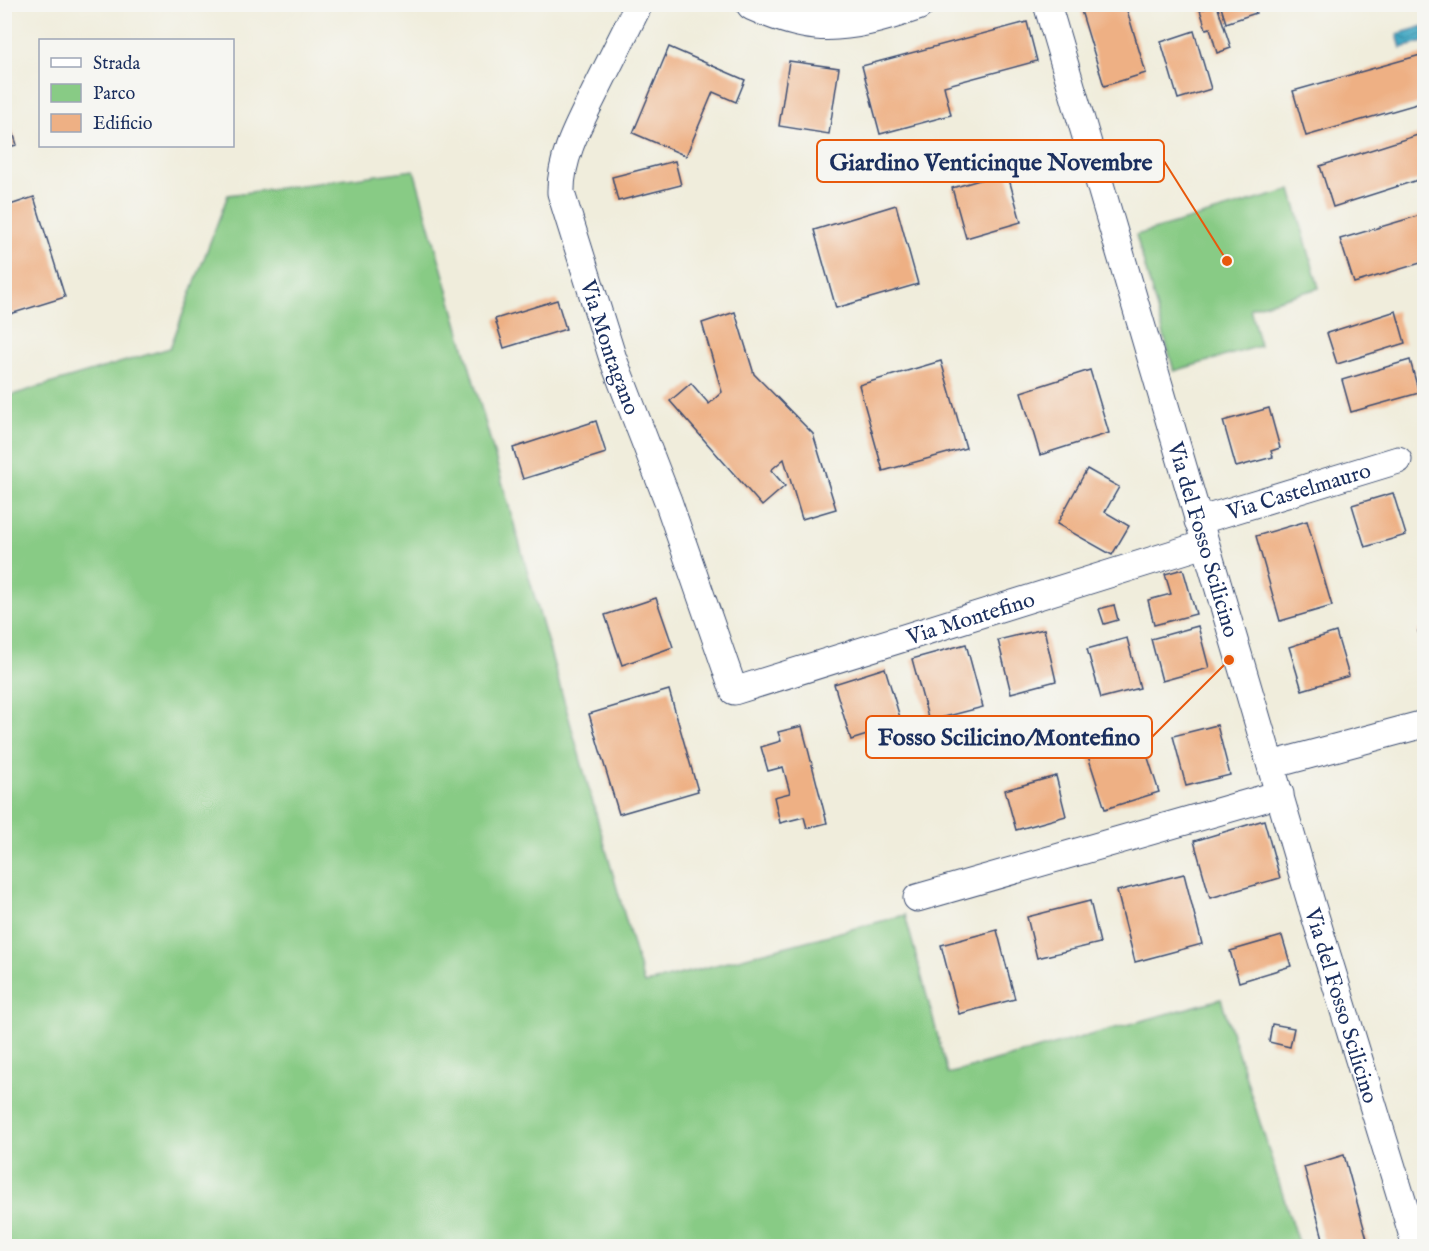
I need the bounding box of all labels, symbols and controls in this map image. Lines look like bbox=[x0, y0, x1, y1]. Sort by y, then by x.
legend bbox=[39, 39, 234, 147]
text: Strada bbox=[93, 53, 140, 76]
text: Parco bbox=[93, 83, 135, 106]
text: Edificio bbox=[93, 113, 153, 136]
callout: Giardino Venticinque Novembre bbox=[817, 140, 1164, 182]
text: Giardino Venticinque Novembre bbox=[829, 148, 1153, 179]
street label: Via Montagano bbox=[573, 276, 645, 419]
street label: Via del Fosso Scilicino bbox=[1160, 438, 1244, 641]
street label: Via Castelmauro bbox=[1223, 457, 1375, 528]
street label: Via Montefino bbox=[902, 586, 1039, 653]
callout: Fosso Scilicino/Montefino bbox=[866, 716, 1152, 758]
text: Fosso Scilicino/Montefino bbox=[878, 723, 1140, 754]
street label: Via del Fosso Scilicino bbox=[1297, 904, 1384, 1107]

